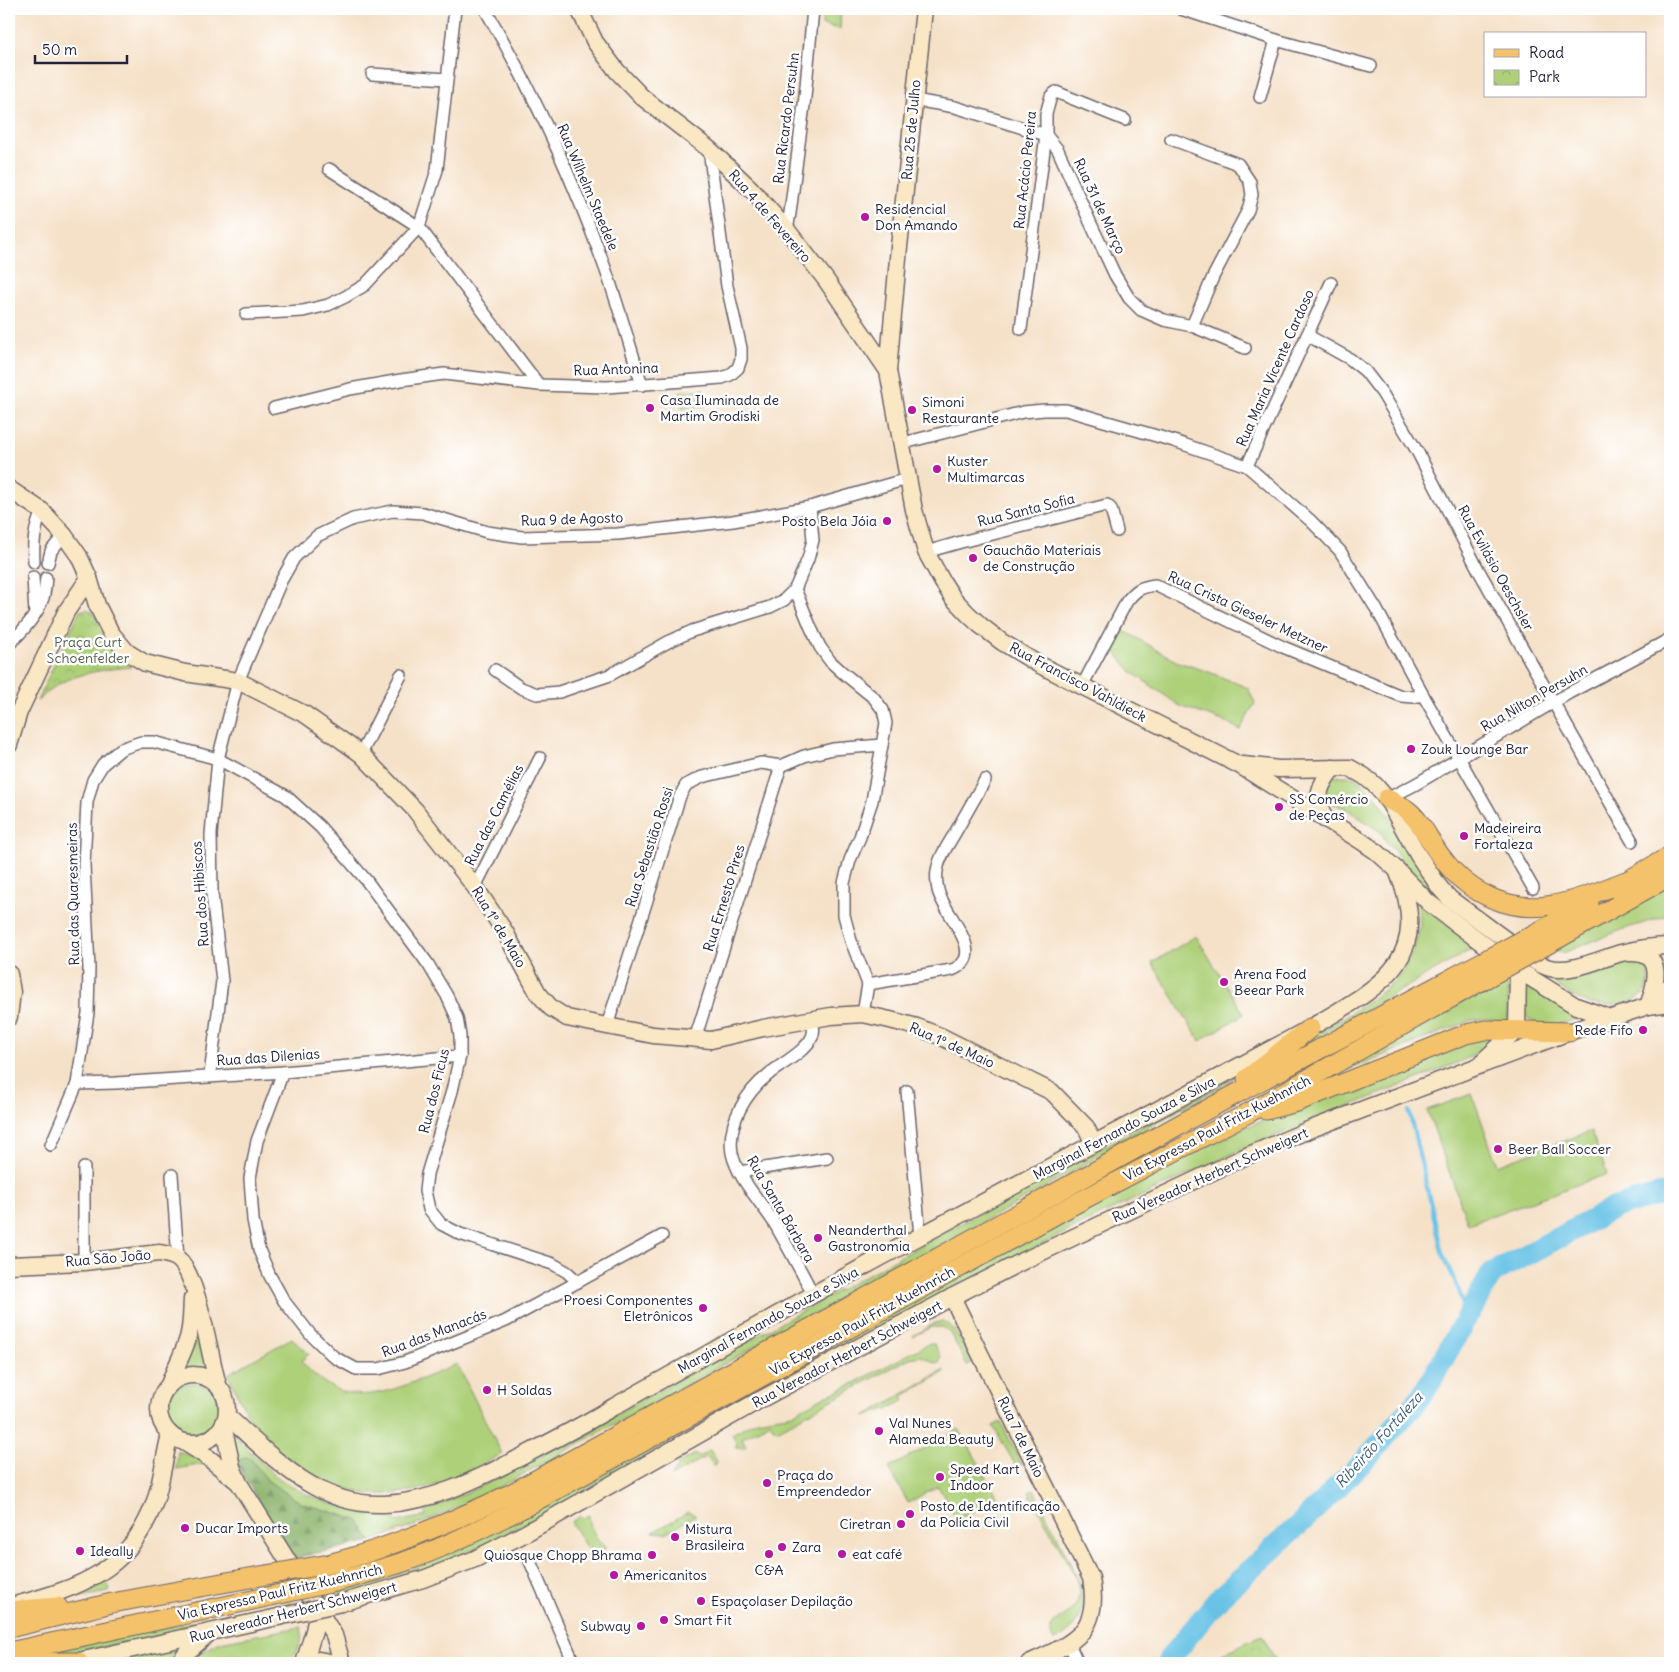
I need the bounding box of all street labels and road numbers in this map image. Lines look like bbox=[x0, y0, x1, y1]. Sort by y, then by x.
street label: Rua Ricardo Persuhn bbox=[769, 51, 803, 185]
street label: Rua 25 de Julho bbox=[898, 79, 924, 181]
street label: Rua Acácio Pereira bbox=[1010, 110, 1040, 230]
street label: Rua Wilhelm Staedele bbox=[553, 121, 623, 253]
street label: Rua 31 de Março bbox=[1070, 155, 1130, 257]
street label: Rua 4 de Fevereiro bbox=[725, 166, 815, 266]
street label: Rua Maria Vicente Cardoso bbox=[1232, 286, 1318, 450]
street label: Rua Antonina bbox=[573, 359, 659, 379]
street label: Rua Santa Sofia bbox=[976, 489, 1076, 531]
street label: Rua Evilásio Oeschsler bbox=[1454, 502, 1538, 634]
street label: Rua 9 de Agosto bbox=[521, 508, 624, 530]
street label: Rua Crista Gieseler Metzner bbox=[1165, 567, 1331, 657]
street label: Rua Francisco Vahldieck bbox=[1006, 638, 1150, 726]
street label: Rua Nilton Persuhn bbox=[1478, 660, 1590, 736]
street label: Rua das Camélias bbox=[461, 761, 527, 869]
street label: Rua Sebastião Rossi bbox=[621, 785, 677, 909]
street label: Rua das Quaresmeiras bbox=[63, 822, 83, 966]
street label: Rua dos Hibiscos bbox=[187, 841, 213, 947]
street label: Rua Ernesto Pires bbox=[699, 842, 749, 954]
street label: Rua 1º de Maio bbox=[468, 883, 530, 971]
street label: Rua 1º de Maio bbox=[907, 1018, 998, 1072]
street label: Rua das Dilenias bbox=[216, 1044, 320, 1070]
street label: Rua dos Ficus bbox=[415, 1047, 453, 1135]
street label: Via Expressa Paul Fritz Kuehnrich bbox=[1120, 1071, 1314, 1185]
street label: Marginal Fernando Souza e Silva bbox=[1030, 1072, 1218, 1184]
street label: Rua Vereador Herbert Schweigert bbox=[1109, 1123, 1311, 1226]
street label: Rua Santa Bárbara bbox=[743, 1152, 819, 1266]
street label: Rua São João bbox=[64, 1245, 152, 1271]
street label: Via Expressa Paul Fritz Kuehnrich bbox=[766, 1262, 958, 1380]
street label: Marginal Fernando Souza e Silva bbox=[675, 1263, 861, 1377]
street label: Rua Vereador Herbert Schweigert bbox=[749, 1296, 945, 1412]
street label: Rua das Manacás bbox=[379, 1305, 489, 1361]
street label: Rua 7 de Maio bbox=[994, 1394, 1048, 1480]
street label: Via Expressa Paul Fritz Kuehnrich bbox=[176, 1560, 384, 1624]
street label: Rua Vereador Herbert Schweigert bbox=[188, 1577, 399, 1646]

